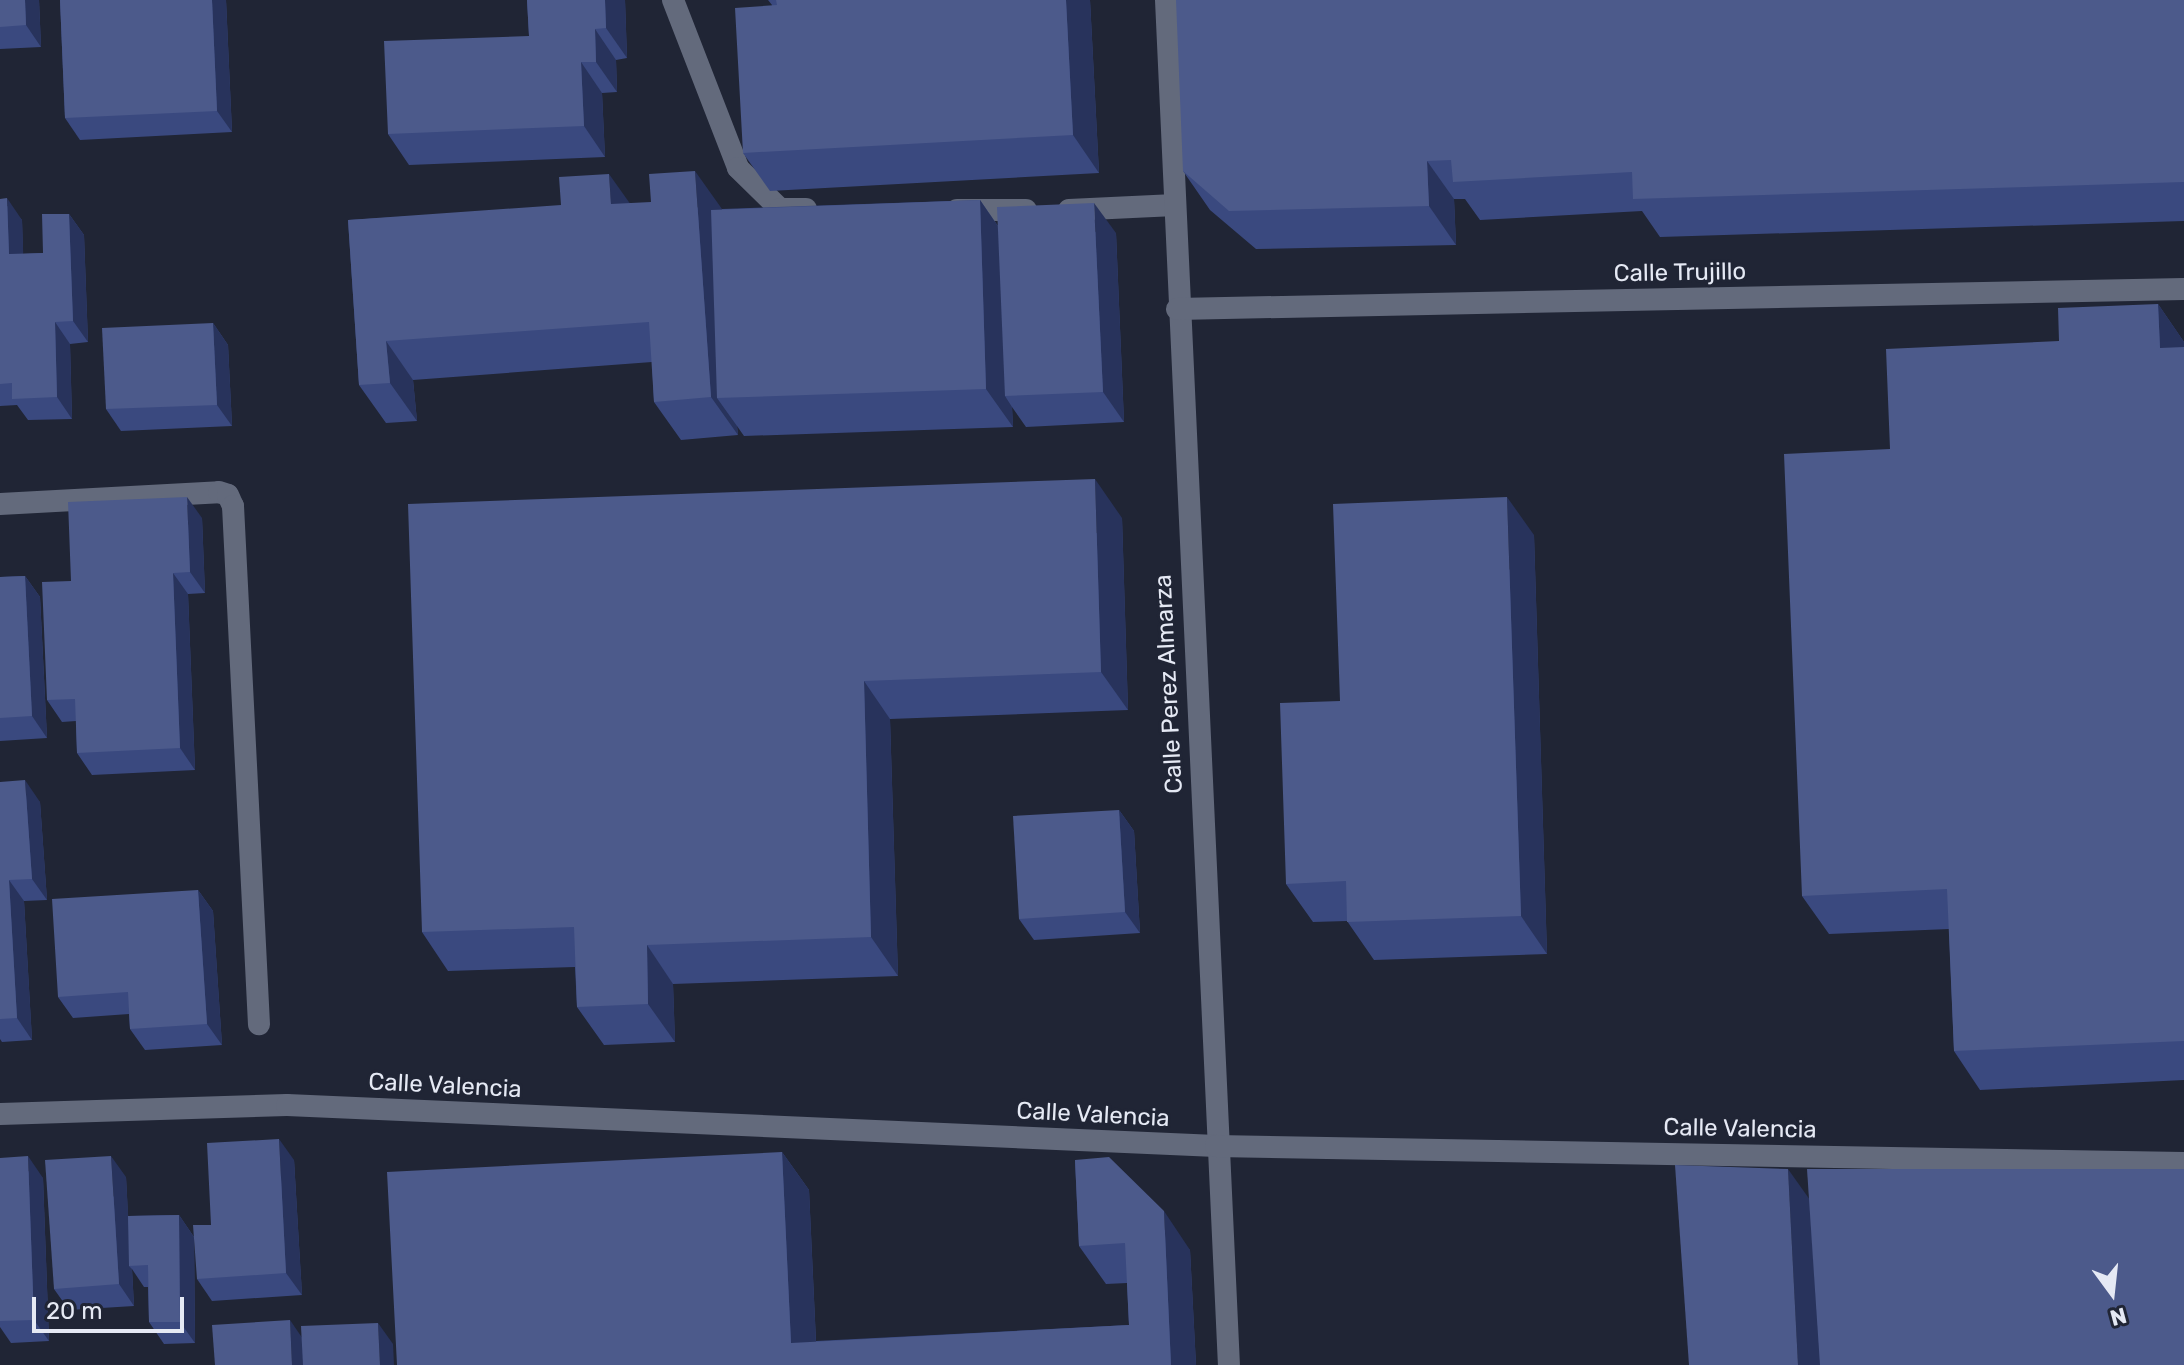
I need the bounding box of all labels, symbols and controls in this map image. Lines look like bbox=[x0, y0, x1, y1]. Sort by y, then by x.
street label: Calle Trujillo bbox=[1613, 257, 1747, 289]
street label: Calle Perez Almarza bbox=[1149, 573, 1189, 795]
street label: Calle Valencia bbox=[367, 1068, 523, 1104]
street label: Calle Valencia bbox=[1015, 1097, 1171, 1133]
street label: Calle Valencia bbox=[1663, 1113, 1817, 1145]
north arrow bbox=[2072, 1253, 2152, 1333]
scale bar bbox=[36, 1281, 188, 1331]
text: 20 m bbox=[46, 1297, 103, 1325]
text: N bbox=[2107, 1302, 2129, 1332]

